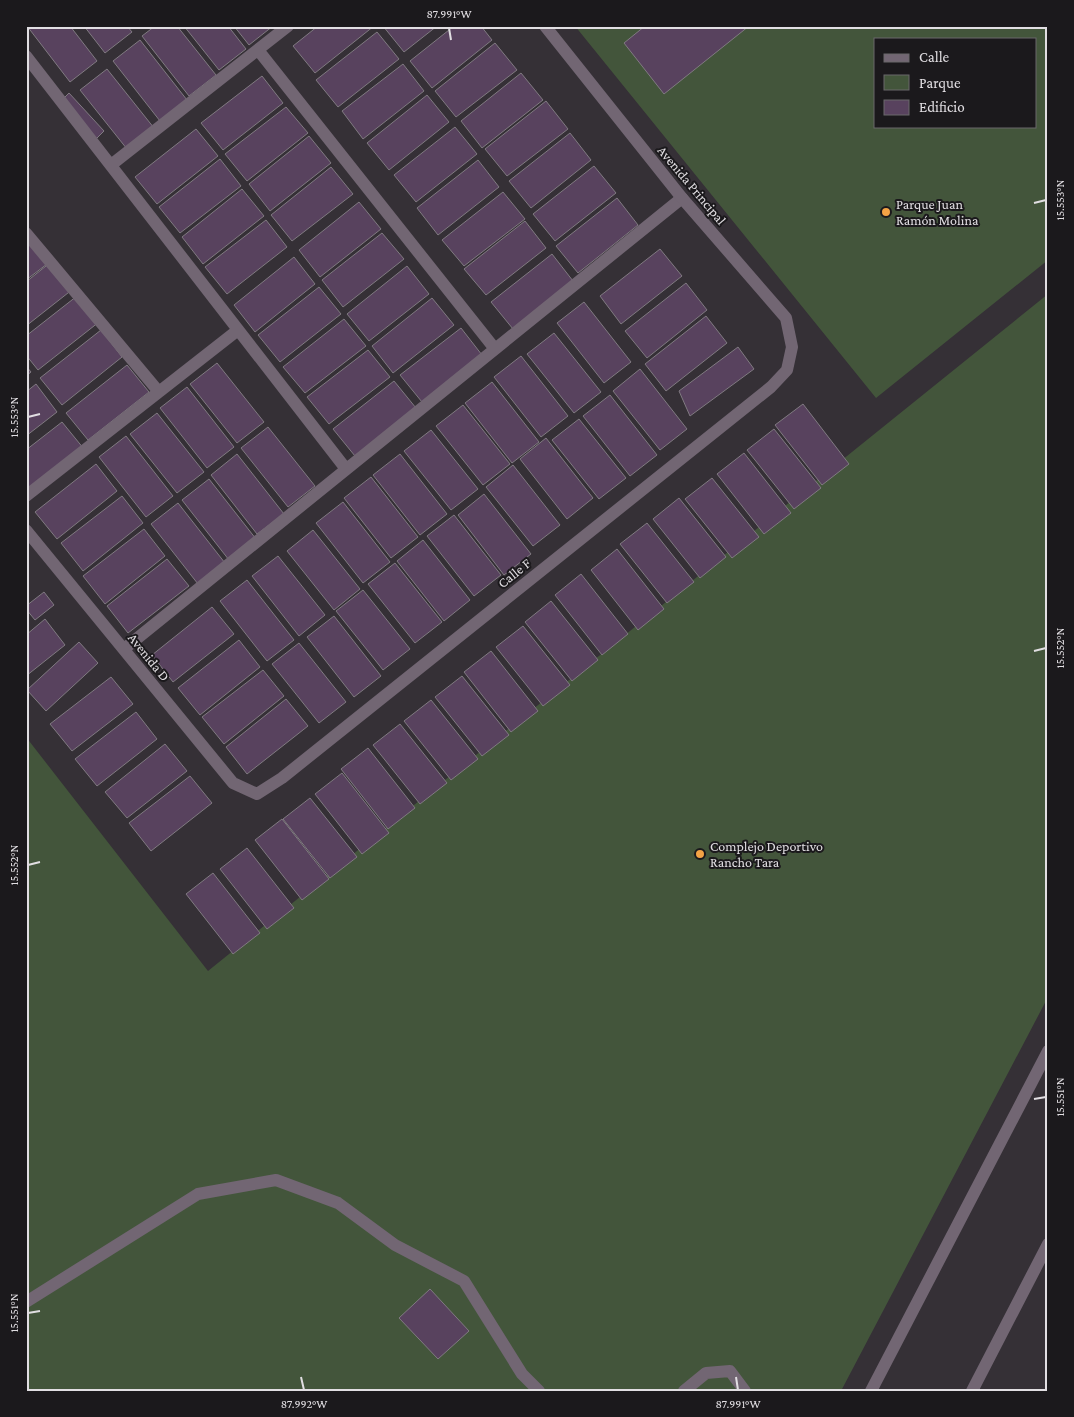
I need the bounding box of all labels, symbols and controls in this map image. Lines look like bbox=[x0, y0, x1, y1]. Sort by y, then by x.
text: 87.991°W bbox=[427, 7, 471, 21]
legend bbox=[874, 38, 1036, 128]
text: Calle bbox=[919, 49, 950, 65]
text: Parque bbox=[919, 75, 961, 92]
text: Edificio bbox=[919, 99, 965, 115]
street label: Avenida Principal bbox=[654, 142, 730, 228]
text: 15.553°N bbox=[1053, 179, 1067, 221]
place label: Parque Juan Ramón Molina bbox=[896, 196, 979, 228]
marker: Parque Juan Ramón Molina bbox=[880, 206, 892, 218]
text: 15.553°N bbox=[7, 396, 21, 438]
street label: Calle F bbox=[494, 555, 534, 591]
text: 15.552°N bbox=[1053, 628, 1067, 668]
street label: Avenida D bbox=[125, 630, 173, 684]
place label: Complejo Deportivo Rancho Tara bbox=[710, 838, 823, 870]
text: 15.552°N bbox=[7, 845, 21, 885]
marker: Complejo Deportivo Rancho Tara bbox=[694, 848, 706, 860]
text: 15.551°N bbox=[1053, 1077, 1067, 1117]
text: 15.551°N bbox=[7, 1293, 21, 1333]
text: 87.992°W bbox=[281, 1397, 327, 1411]
text: 87.991°W bbox=[716, 1397, 760, 1411]

